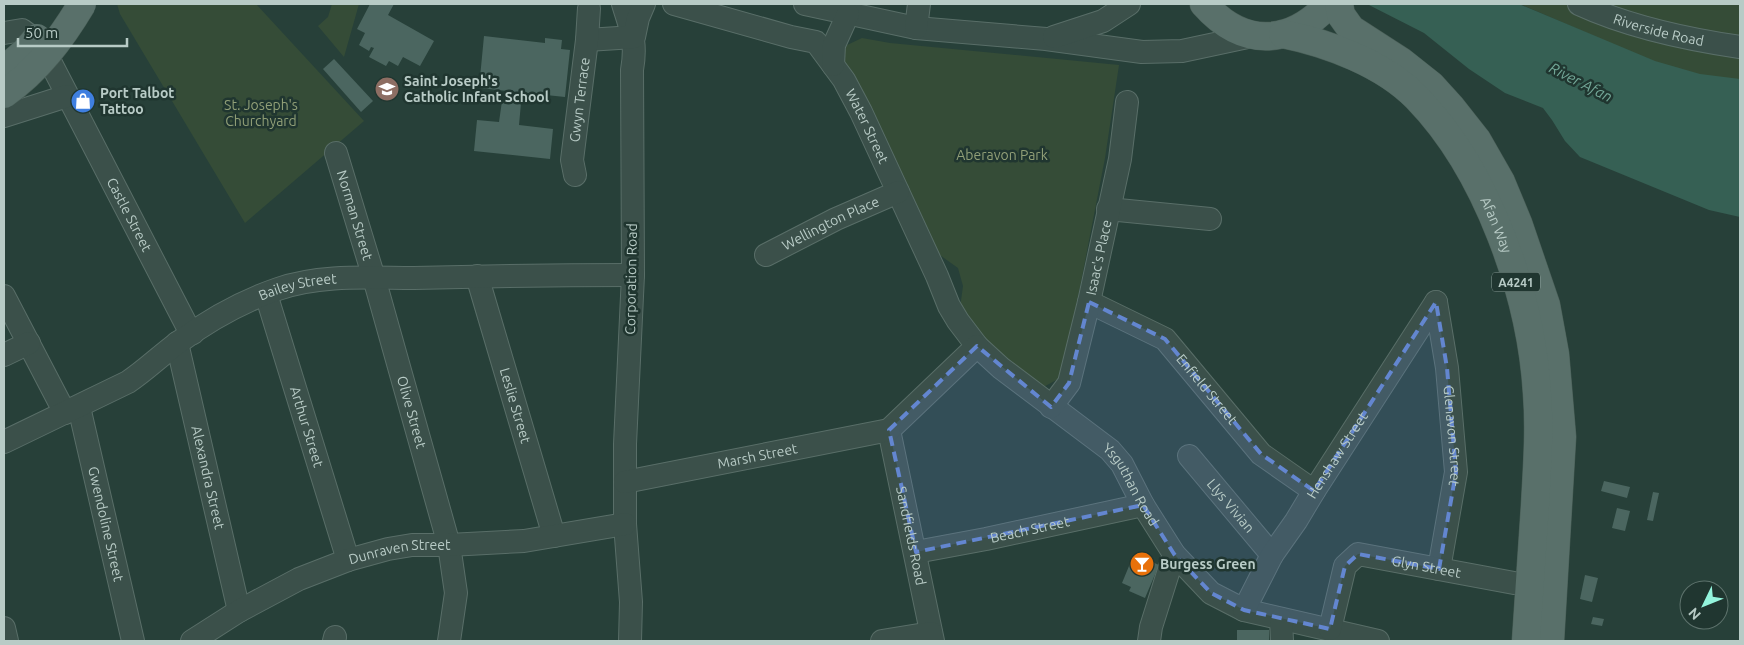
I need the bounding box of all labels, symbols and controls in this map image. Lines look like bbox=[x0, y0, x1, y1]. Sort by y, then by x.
street label: Riverside Road bbox=[1611, 10, 1705, 49]
scale bar bbox=[18, 15, 126, 47]
text: 50 m bbox=[25, 24, 58, 41]
street label: Gwyn Terrace bbox=[566, 56, 593, 143]
water label: River Afan bbox=[1547, 59, 1615, 105]
place label: Saint Joseph's Catholic Infant School bbox=[404, 73, 549, 105]
school or university icon: Saint Joseph's Catholic Infant School bbox=[374, 76, 400, 102]
place label: Port Talbot Tattoo bbox=[100, 85, 174, 117]
street label: Water Street bbox=[842, 86, 892, 167]
shop icon: Port Talbot Tattoo bbox=[70, 88, 96, 114]
park label: St. Joseph's Churchyard bbox=[224, 97, 298, 129]
park label: Aberavon Park bbox=[956, 147, 1048, 163]
street label: Norman Street bbox=[334, 168, 376, 263]
street label: Castle Street bbox=[104, 175, 155, 255]
street label: Wellington Place bbox=[779, 193, 881, 253]
street label: Afan Way bbox=[1477, 194, 1515, 255]
street label: Isaac's Place bbox=[1083, 218, 1115, 297]
street label: Corporation Road bbox=[622, 223, 640, 335]
street label: Bailey Street bbox=[256, 270, 338, 304]
road number: A4241 bbox=[1492, 272, 1540, 292]
street label: Enfield Street bbox=[1173, 351, 1241, 428]
street label: Leslie Street bbox=[497, 366, 534, 446]
street label: Olive Street bbox=[394, 374, 430, 451]
street label: Arthur Street bbox=[287, 385, 327, 470]
street label: Glenavon Street bbox=[1441, 385, 1464, 488]
street label: Henshaw Street bbox=[1303, 408, 1371, 501]
street label: Alexandra Street bbox=[188, 424, 228, 531]
street label: Marsh Street bbox=[716, 440, 799, 472]
street label: Ysguthan Road bbox=[1100, 440, 1162, 529]
street label: Gwendoline Street bbox=[85, 465, 127, 583]
street label: Llys Vivian bbox=[1204, 476, 1258, 536]
street label: Sandfields Road bbox=[893, 485, 929, 587]
street label: Beach Street bbox=[989, 513, 1071, 546]
street label: Dunraven Street bbox=[347, 537, 451, 567]
bar icon: Burgess Green bbox=[1129, 551, 1155, 577]
street label: Glyn Street bbox=[1390, 552, 1463, 581]
place label: Burgess Green bbox=[1160, 556, 1256, 572]
north arrow bbox=[1679, 580, 1729, 630]
text: N bbox=[1685, 605, 1704, 623]

